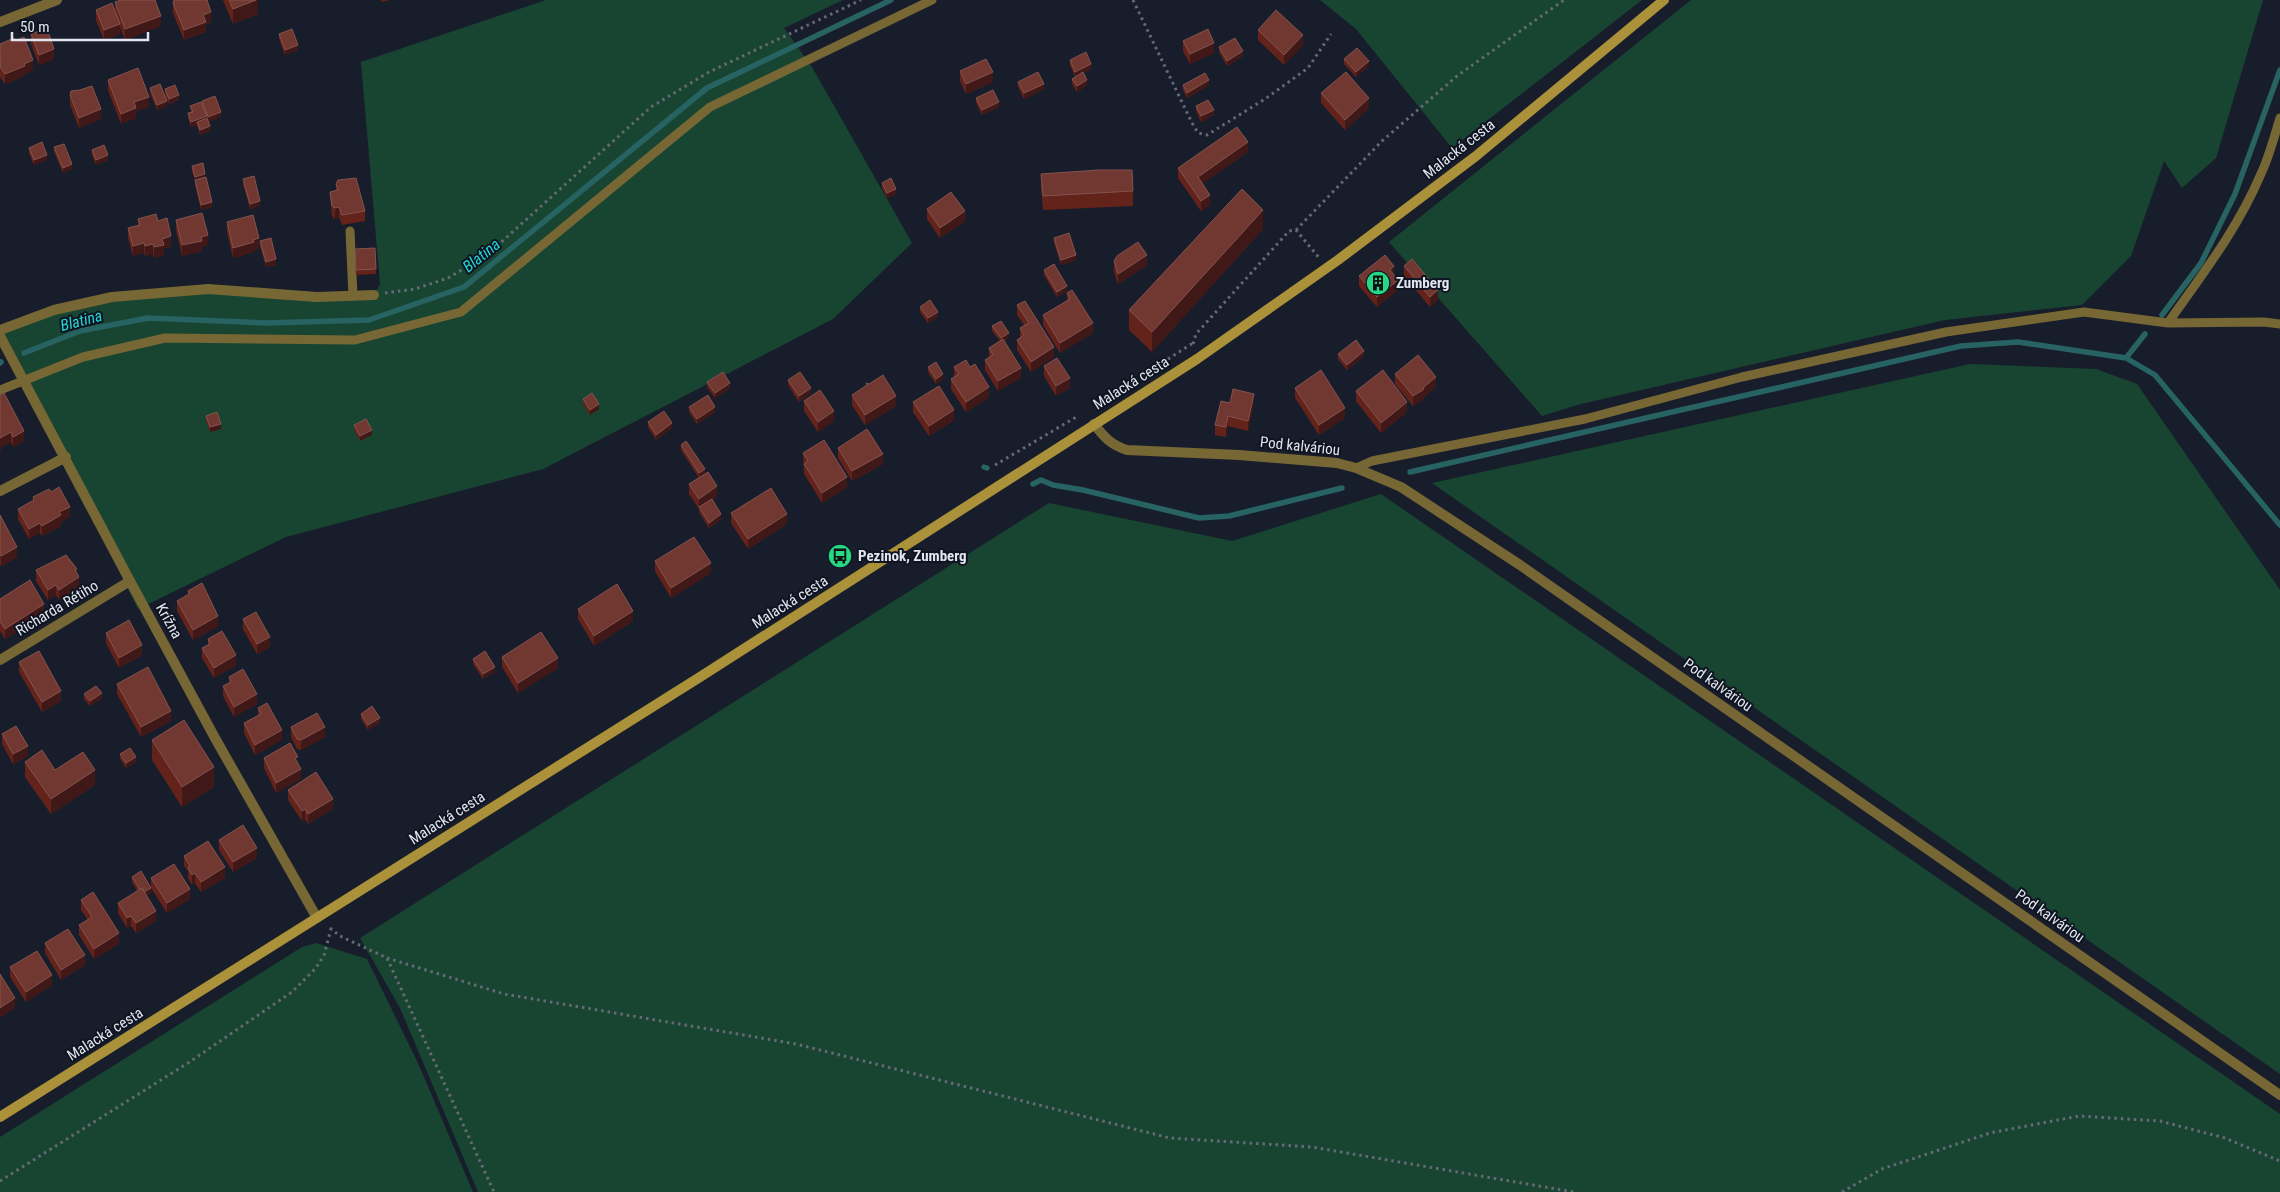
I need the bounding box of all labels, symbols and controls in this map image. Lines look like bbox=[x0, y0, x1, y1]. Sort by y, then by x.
scale bar bbox=[12, 10, 149, 42]
text: 50 m bbox=[20, 18, 50, 36]
street label: Malacká cesta bbox=[1420, 115, 1498, 183]
water label: Blatina bbox=[459, 235, 504, 276]
building icon: Zumberg bbox=[1365, 270, 1391, 296]
place label: Zumberg bbox=[1396, 274, 1449, 292]
water label: Blatina bbox=[58, 306, 104, 335]
street label: Malacká cesta bbox=[1090, 353, 1172, 413]
street label: Pod kalváriou bbox=[1259, 433, 1341, 459]
bus stop icon: Pezinok, Zumberg bbox=[827, 543, 853, 569]
place label: Pezinok, Zumberg bbox=[858, 547, 967, 565]
street label: Malacká cesta bbox=[749, 572, 831, 632]
street label: Richarda Rétiho bbox=[13, 576, 101, 640]
street label: Krížna bbox=[152, 600, 186, 642]
street label: Pod kalváriou bbox=[1680, 655, 1756, 715]
street label: Malacká cesta bbox=[406, 788, 488, 848]
street label: Pod kalváriou bbox=[2012, 886, 2088, 946]
street label: Malacká cesta bbox=[64, 1004, 146, 1064]

